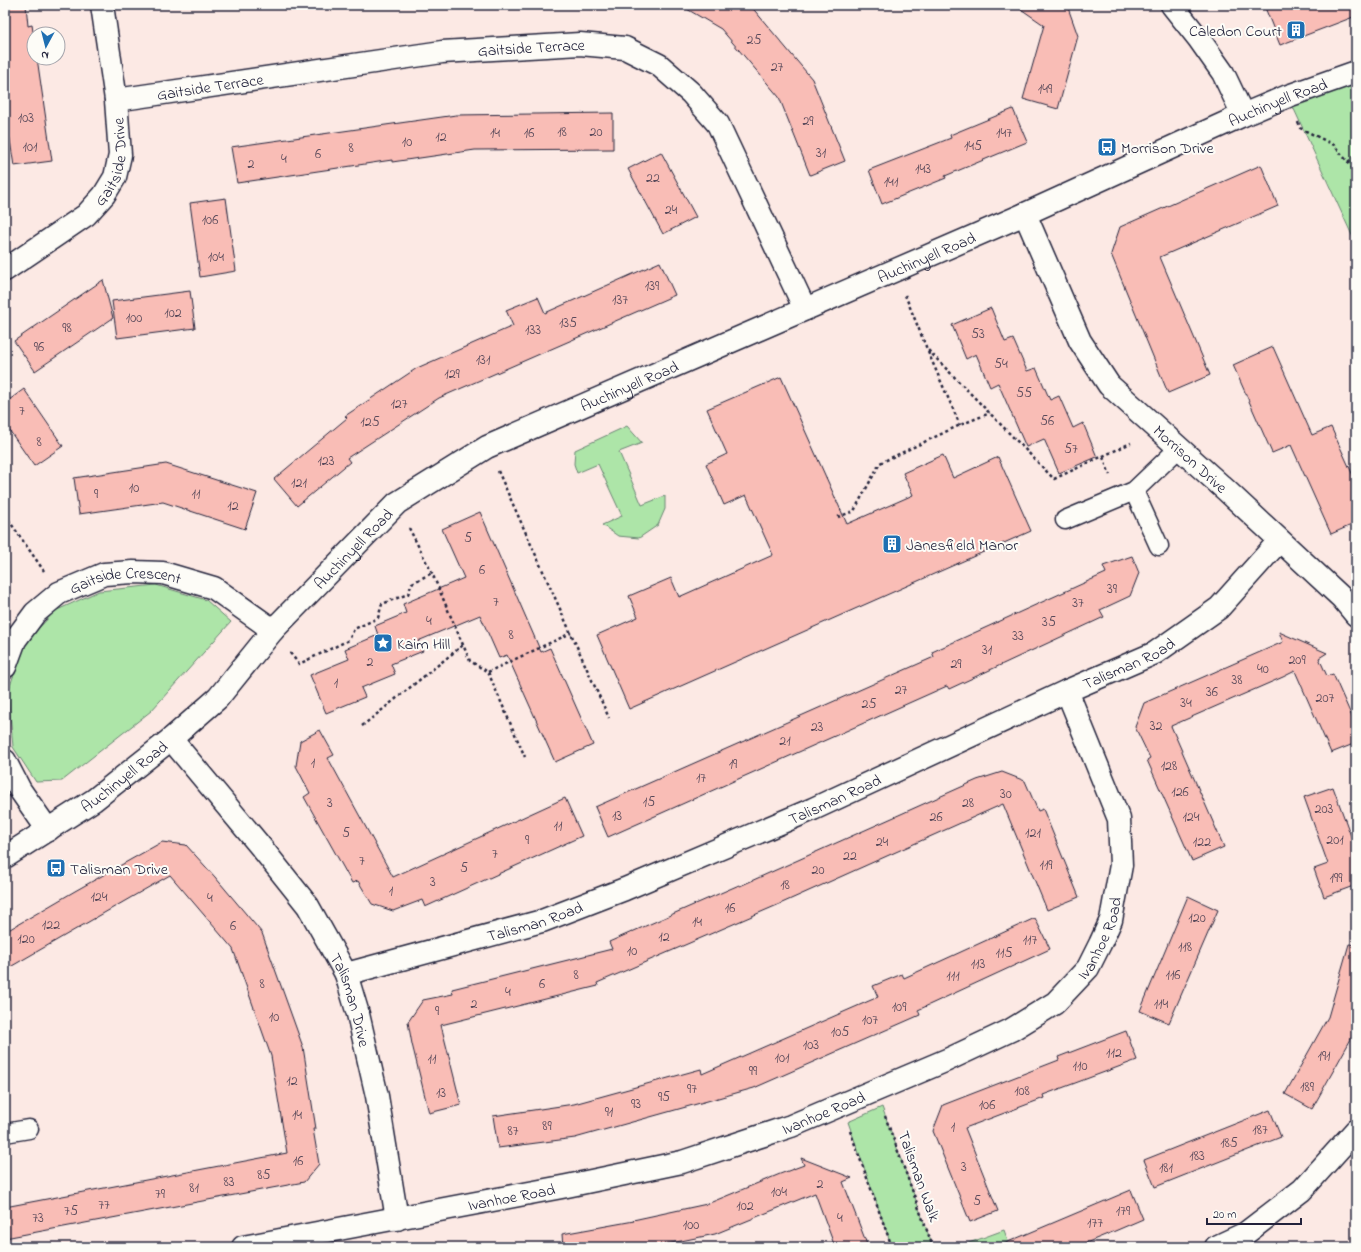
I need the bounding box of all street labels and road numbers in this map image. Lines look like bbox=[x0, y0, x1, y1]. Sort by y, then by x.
street label: Gaitside Terrace bbox=[477, 34, 587, 64]
street label: Gaitside Terrace bbox=[155, 68, 266, 108]
street label: Auchinyell Road bbox=[1225, 73, 1331, 134]
street label: Gaitside Drive bbox=[89, 116, 134, 212]
street label: Auchinyell Road bbox=[874, 227, 980, 290]
street label: Auchinyell Road bbox=[577, 355, 683, 419]
street label: Morrison Drive bbox=[1147, 420, 1233, 500]
street label: Auchinyell Road bbox=[309, 504, 399, 596]
street label: Gaitside Crescent bbox=[66, 562, 185, 601]
street label: Talisman Road bbox=[1080, 632, 1181, 697]
street label: Auchinyell Road bbox=[77, 736, 174, 819]
street label: Talisman Road bbox=[785, 769, 885, 832]
street label: Ivanhoe Road bbox=[1073, 895, 1129, 986]
street label: Talisman Road bbox=[485, 896, 587, 949]
street label: Talisman Drive bbox=[323, 949, 375, 1050]
street label: Ivanhoe Road bbox=[779, 1086, 869, 1142]
street label: Talisman Walk bbox=[891, 1128, 946, 1226]
street label: Ivanhoe Road bbox=[466, 1178, 557, 1218]

